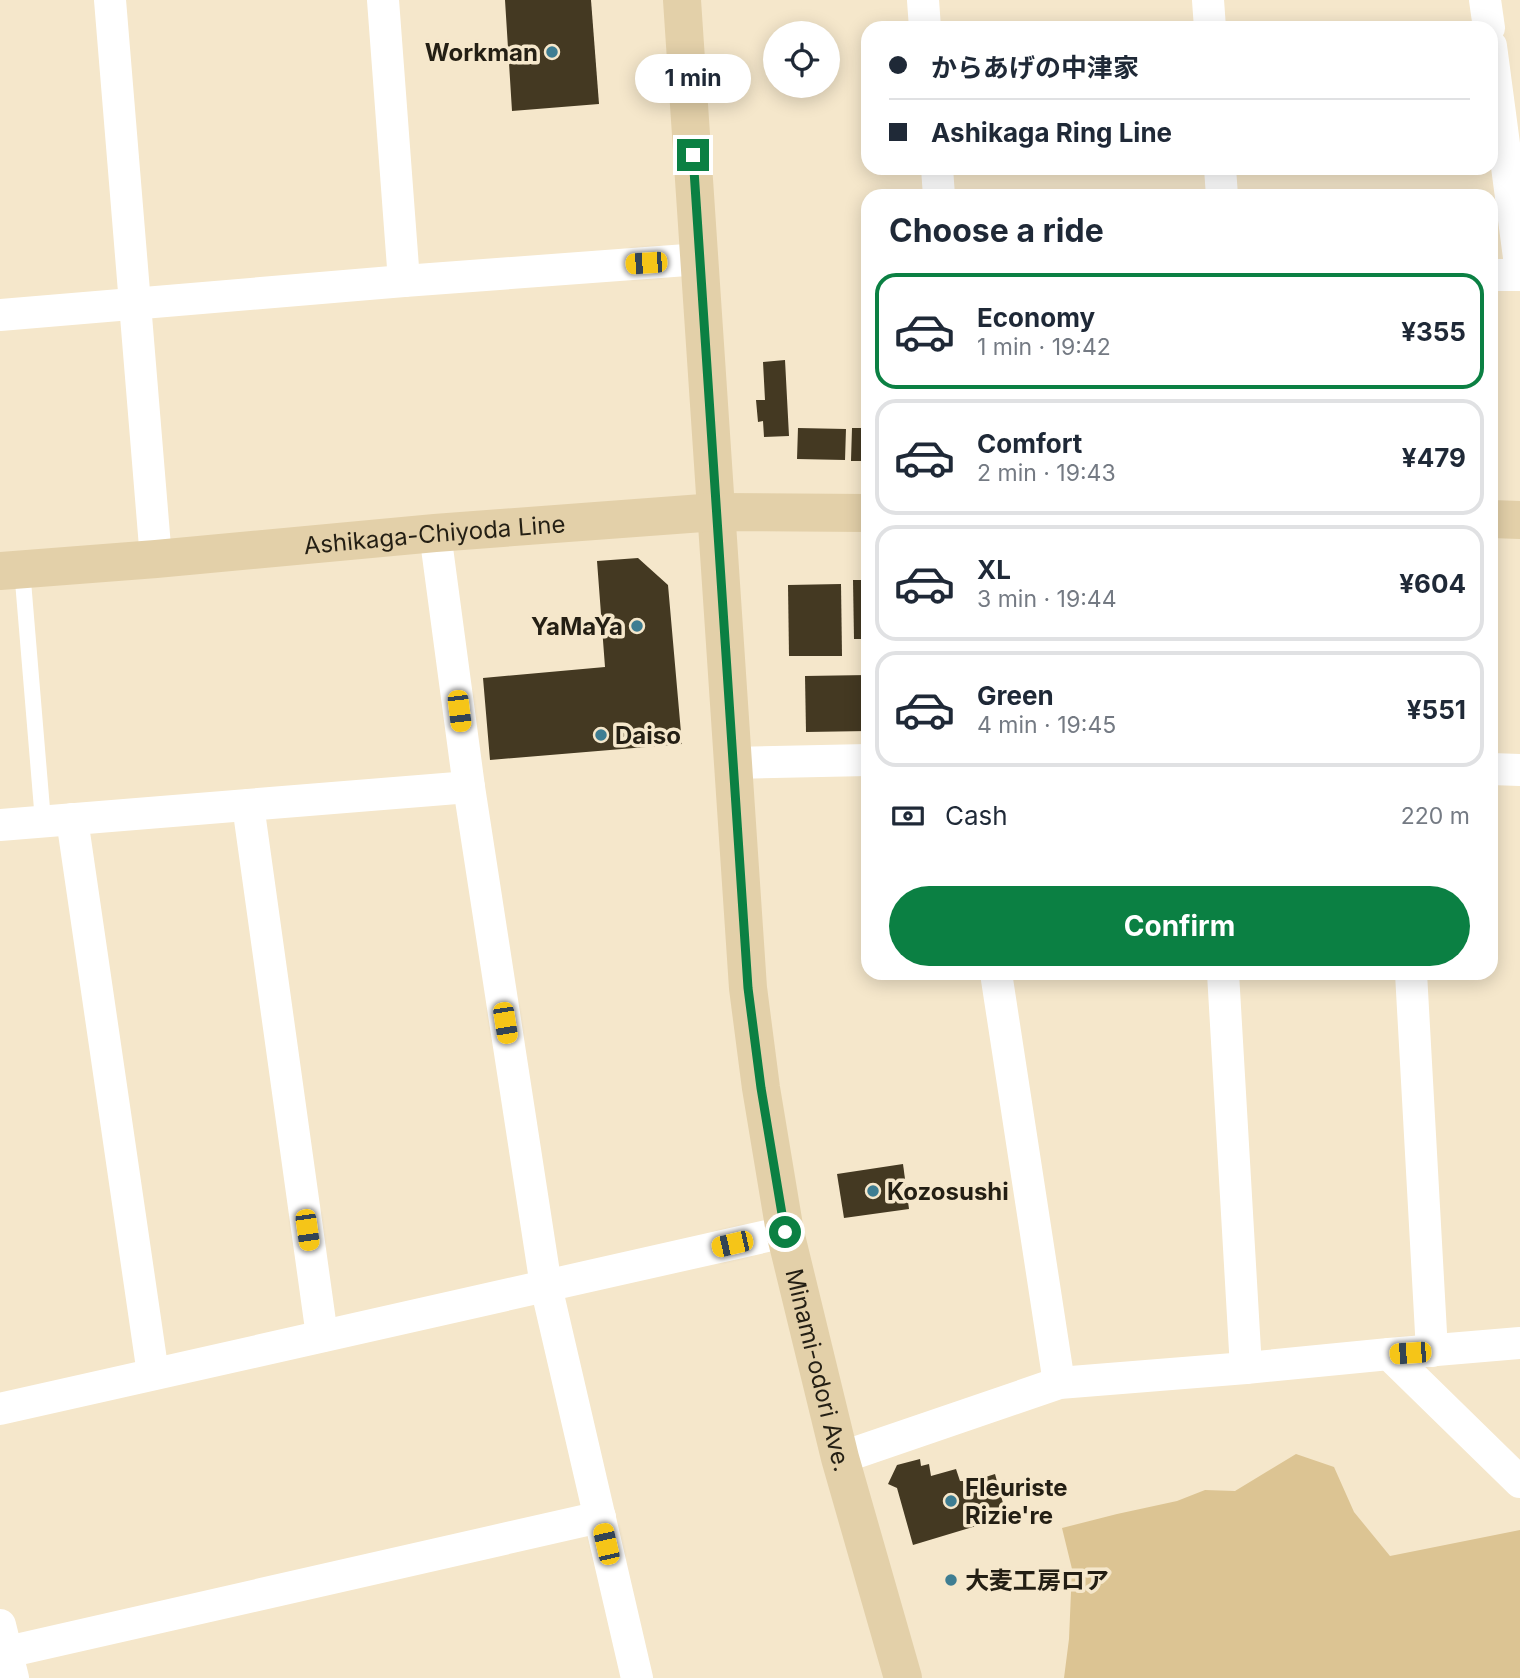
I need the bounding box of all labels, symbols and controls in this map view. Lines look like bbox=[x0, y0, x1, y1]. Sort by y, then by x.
map controls bbox=[763, 21, 840, 98]
button: locate bbox=[763, 21, 840, 98]
place label: Workman bbox=[425, 38, 538, 67]
marker: Workman bbox=[544, 44, 560, 60]
text: からあげの中津家 bbox=[931, 52, 1139, 83]
callout: 1 min bbox=[635, 54, 751, 102]
text: 1 min bbox=[665, 64, 721, 92]
text: Ashikaga Ring Line bbox=[931, 117, 1172, 148]
route end bbox=[677, 139, 709, 171]
text: Choose a ride bbox=[889, 211, 1104, 250]
car bbox=[625, 251, 668, 275]
icon: car bbox=[893, 300, 956, 363]
text: Economy bbox=[977, 302, 1095, 333]
text: ¥355 bbox=[1401, 316, 1466, 347]
text: 1 min · 19:42 bbox=[977, 333, 1111, 361]
icon: car bbox=[893, 426, 956, 489]
text: Comfort bbox=[977, 428, 1082, 459]
text: ¥479 bbox=[1402, 442, 1466, 473]
text: 2 min · 19:43 bbox=[977, 459, 1116, 487]
street label: Ashikaga-Chiyoda Line bbox=[302, 509, 566, 560]
icon: car bbox=[893, 552, 956, 615]
text: XL bbox=[977, 554, 1011, 585]
text: ¥604 bbox=[1399, 568, 1466, 599]
text: 3 min · 19:44 bbox=[977, 585, 1117, 613]
place label: YaMaYa bbox=[531, 612, 623, 641]
marker: YaMaYa bbox=[629, 618, 645, 634]
icon: car bbox=[893, 678, 956, 741]
text: Green bbox=[977, 680, 1054, 711]
car bbox=[447, 689, 472, 733]
text: ¥551 bbox=[1407, 694, 1466, 725]
text: 4 min · 19:45 bbox=[977, 711, 1116, 739]
place label: Daiso bbox=[615, 721, 681, 750]
marker: Daiso bbox=[593, 727, 609, 743]
icon: cash bbox=[889, 797, 927, 835]
text: Cash bbox=[945, 800, 1008, 831]
text: 220 m bbox=[1401, 802, 1470, 830]
button: Confirm bbox=[889, 886, 1470, 966]
car bbox=[492, 1001, 519, 1045]
place label: Kozosushi bbox=[887, 1177, 1009, 1206]
marker: Kozosushi bbox=[865, 1183, 881, 1199]
car bbox=[294, 1208, 321, 1252]
route start bbox=[769, 1216, 801, 1248]
car bbox=[710, 1229, 755, 1259]
street label: Minami-odori Ave. bbox=[780, 1266, 858, 1475]
car bbox=[1389, 1341, 1432, 1365]
place label: Fleuriste Rizie're bbox=[965, 1473, 1068, 1530]
marker: Fleuriste Rizie're bbox=[943, 1493, 959, 1509]
car bbox=[592, 1521, 621, 1567]
place label: 大麦工房ロア bbox=[965, 1566, 1109, 1595]
marker: 大麦工房ロア bbox=[943, 1572, 959, 1588]

